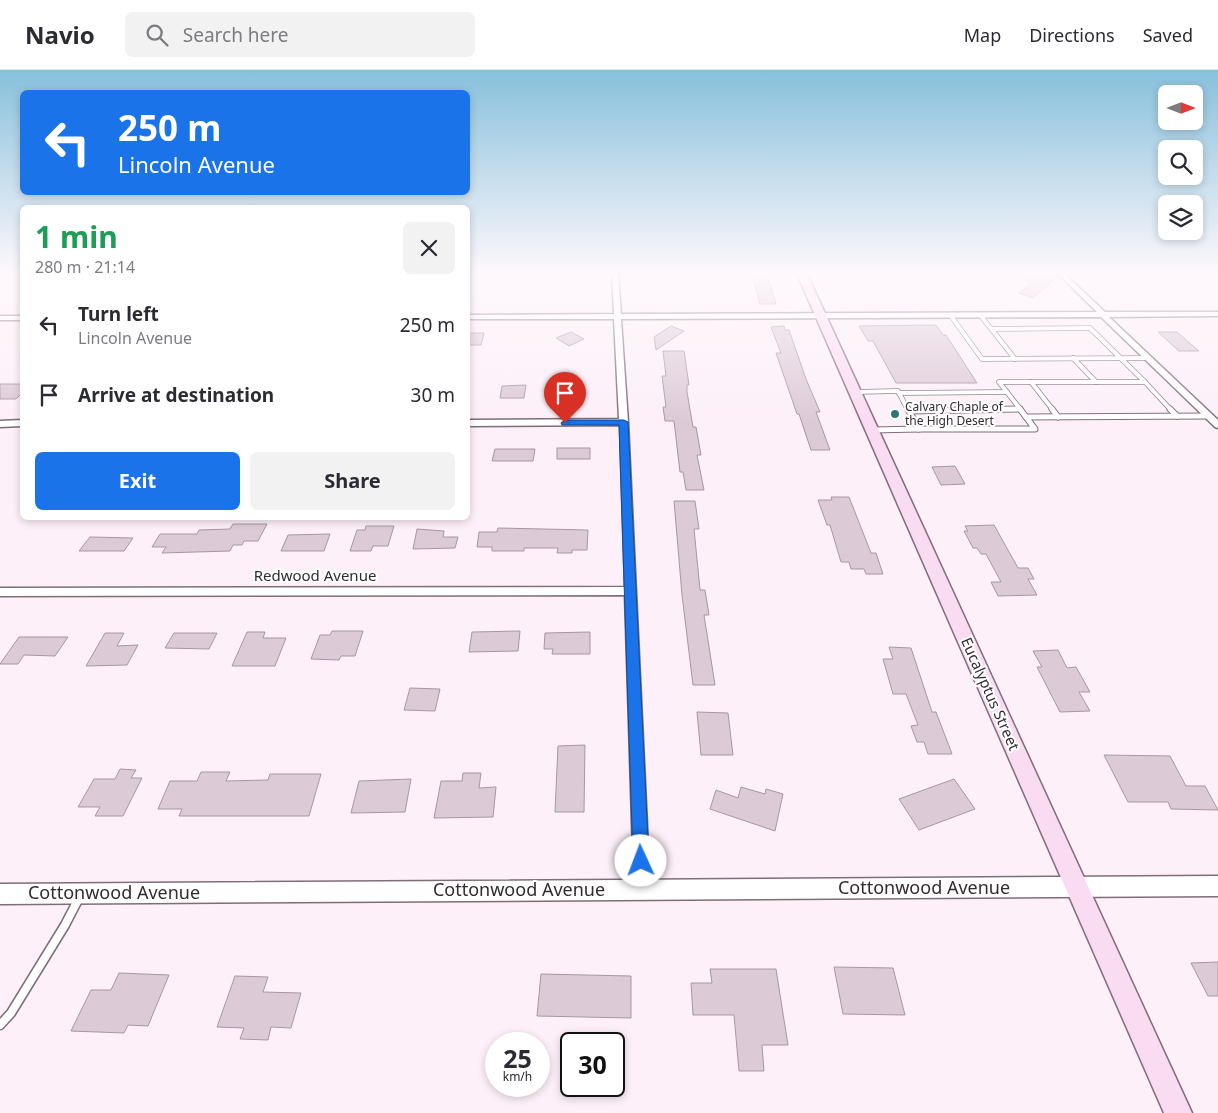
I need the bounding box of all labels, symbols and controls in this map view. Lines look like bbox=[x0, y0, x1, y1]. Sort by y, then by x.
search box bbox=[125, 12, 475, 57]
text: Navio bbox=[25, 18, 95, 51]
icon: search bbox=[143, 21, 171, 49]
text: Search here bbox=[183, 22, 289, 48]
text: Map bbox=[964, 23, 1001, 47]
text: Directions bbox=[1029, 23, 1115, 47]
text: Saved bbox=[1143, 23, 1193, 47]
north arrow bbox=[1158, 85, 1202, 130]
map controls bbox=[1158, 85, 1203, 240]
text: 250 m bbox=[118, 104, 221, 151]
icon: left bbox=[35, 110, 100, 175]
button: search bbox=[1158, 140, 1203, 185]
text: Lincoln Avenue bbox=[118, 149, 275, 179]
button: layers bbox=[1158, 195, 1203, 240]
text: 1 min bbox=[35, 216, 118, 257]
button: close bbox=[403, 222, 455, 274]
text: 280 m · 21:14 bbox=[35, 256, 135, 278]
text: Turn left bbox=[78, 301, 159, 327]
icon: left bbox=[35, 311, 63, 339]
text: 250 m bbox=[400, 312, 455, 338]
text: Lincoln Avenue bbox=[78, 327, 192, 349]
pin bbox=[544, 372, 586, 423]
icon: arrive bbox=[551, 379, 579, 407]
icon: arrive bbox=[35, 381, 63, 409]
text: Arrive at destination bbox=[78, 382, 274, 408]
text: 30 m bbox=[411, 382, 455, 408]
place label: Calvary Chaple of the High Desert bbox=[905, 398, 1004, 429]
marker: Calvary Chaple of the High Desert bbox=[889, 408, 901, 420]
button: Exit bbox=[35, 452, 240, 510]
button: Share bbox=[250, 452, 455, 510]
street label: Redwood Avenue bbox=[254, 565, 376, 585]
street label: Eucalyptus Street bbox=[957, 634, 1025, 754]
position arrow bbox=[614, 834, 666, 886]
street label: Cottonwood Avenue bbox=[838, 875, 1010, 899]
street label: Cottonwood Avenue bbox=[433, 877, 605, 901]
street label: Cottonwood Avenue bbox=[28, 880, 200, 904]
speed limit sign: 30 bbox=[560, 1032, 625, 1097]
text: 25 bbox=[503, 1041, 532, 1075]
text: km/h bbox=[503, 1068, 532, 1085]

